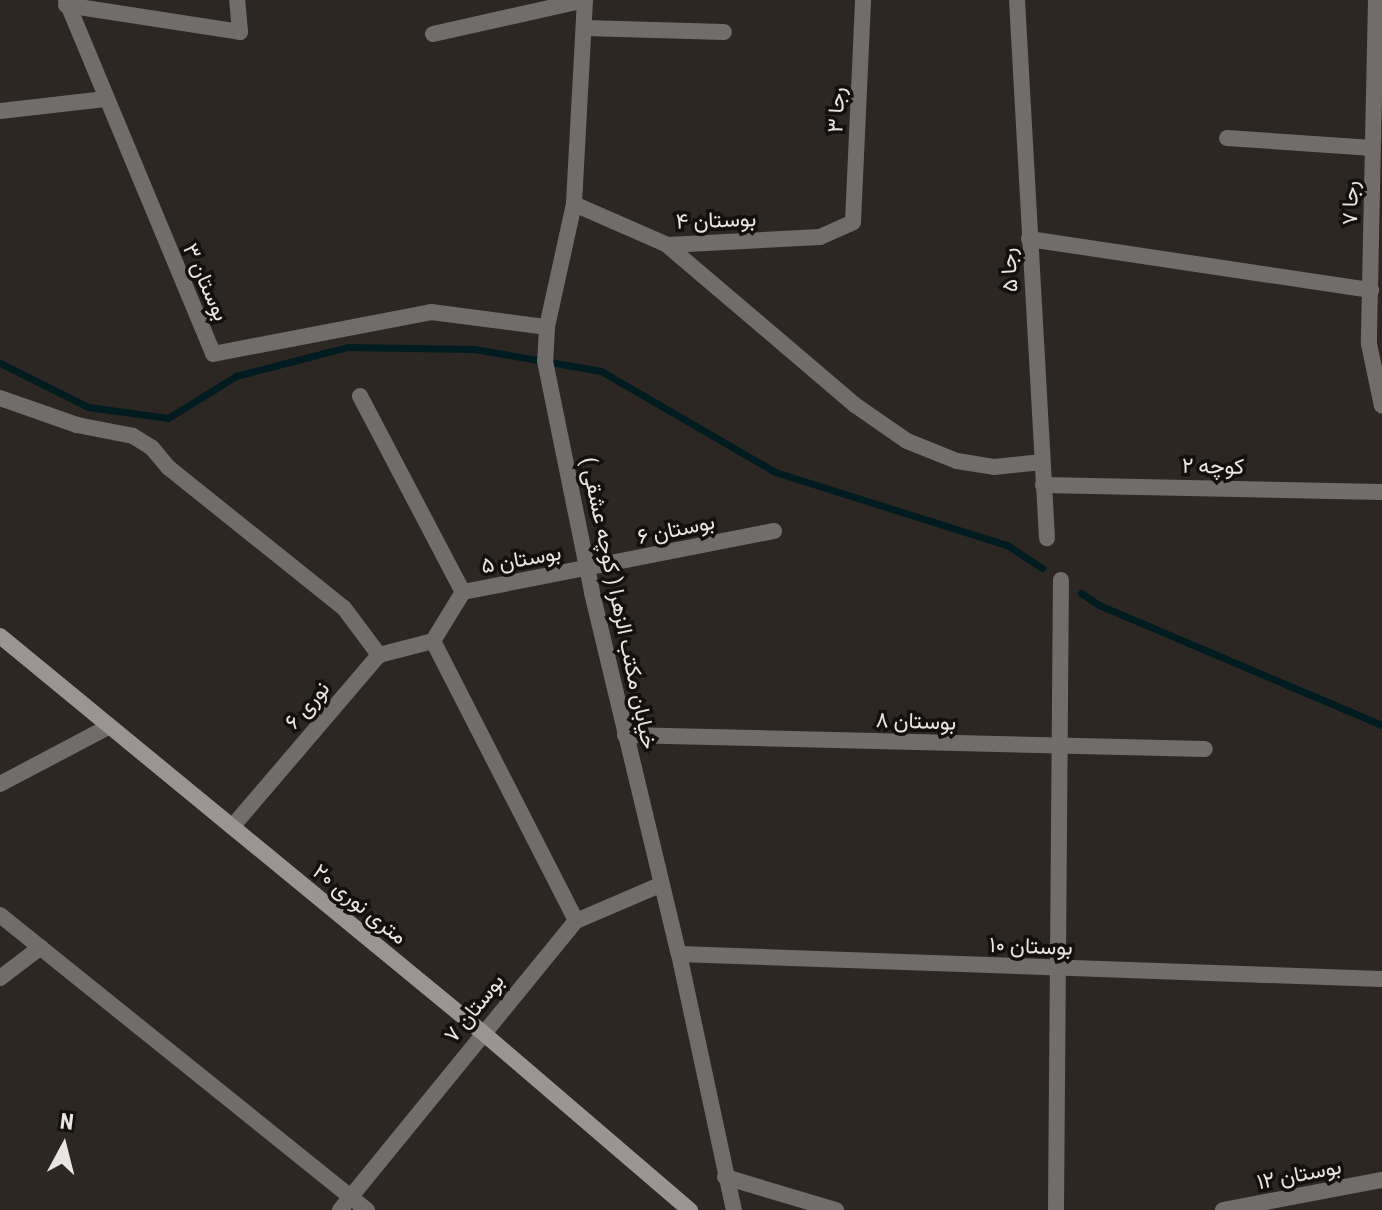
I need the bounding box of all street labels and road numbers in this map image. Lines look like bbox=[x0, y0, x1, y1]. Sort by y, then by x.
street label: رجا ۳ bbox=[822, 86, 850, 134]
street label: رجا ۷ bbox=[1336, 181, 1364, 225]
street label: بوستان ۴ bbox=[675, 205, 757, 235]
street label: بوستان ۳ bbox=[177, 239, 235, 325]
street label: رجا ۵ bbox=[995, 247, 1023, 293]
street label: کوچه ۲ bbox=[1182, 452, 1244, 480]
street label: خیابان مکتب الزهرا ( کوچه عشقی ) bbox=[575, 455, 663, 751]
street label: بوستان ۶ bbox=[635, 508, 717, 550]
street label: بوستان ۵ bbox=[479, 539, 563, 579]
street label: نوری ۶ bbox=[279, 676, 335, 734]
street label: بوستان ۸ bbox=[875, 706, 957, 736]
street label: ۲۰ متری نوری bbox=[308, 858, 412, 950]
street label: بوستان ۱۰ bbox=[989, 931, 1073, 961]
street label: بوستان ۷ bbox=[438, 968, 510, 1048]
street label: بوستان ۱۲ bbox=[1254, 1153, 1344, 1195]

